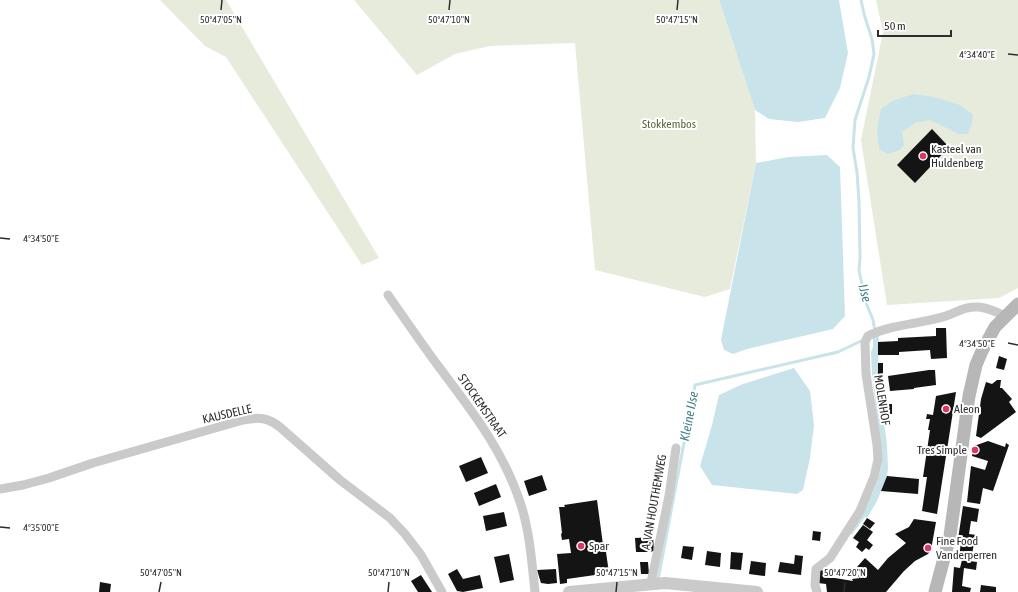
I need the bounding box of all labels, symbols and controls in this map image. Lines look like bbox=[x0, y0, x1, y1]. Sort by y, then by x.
scale bar bbox=[878, 12, 951, 38]
text: 50°47'05"N bbox=[200, 14, 242, 25]
text: 50°47'10"N bbox=[428, 14, 470, 25]
text: 50°47'15"N bbox=[656, 14, 698, 25]
text: 50 m bbox=[884, 19, 906, 33]
text: 4°34'40"E bbox=[959, 49, 995, 60]
park label: Stokkembos bbox=[642, 117, 696, 131]
place label: Kasteel van Huldenberg bbox=[931, 142, 984, 170]
marker: Kasteel van Huldenberg bbox=[918, 151, 928, 161]
text: 4°34'50"E bbox=[23, 233, 59, 244]
water label: IJse bbox=[855, 282, 875, 304]
text: 4°34'50"E bbox=[959, 338, 995, 349]
street label: STOCKEMSTRAAT bbox=[455, 372, 509, 441]
street label: MOLENHOF bbox=[871, 374, 893, 426]
water label: Kleine IJse bbox=[677, 390, 701, 442]
street label: KAUSDELLE bbox=[201, 402, 253, 426]
place label: Aleon bbox=[954, 402, 980, 416]
marker: Aleon bbox=[941, 404, 951, 414]
place label: Tres Simple bbox=[917, 443, 967, 457]
marker: Tres Simple bbox=[970, 445, 980, 455]
street label: A. VAN HOUTHEMWEG bbox=[639, 453, 669, 551]
text: 4°35'00"E bbox=[23, 522, 59, 533]
place label: Fine Food Vanderperren bbox=[936, 534, 997, 562]
place label: Spar bbox=[589, 539, 609, 553]
marker: Spar bbox=[576, 541, 586, 551]
marker: Fine Food Vanderperren bbox=[923, 543, 933, 553]
text: 50°47'05"N bbox=[140, 567, 182, 578]
text: 50°47'10"N bbox=[368, 567, 410, 578]
text: 50°47'15"N bbox=[596, 567, 638, 578]
text: 50°47'20"N bbox=[824, 567, 866, 578]

